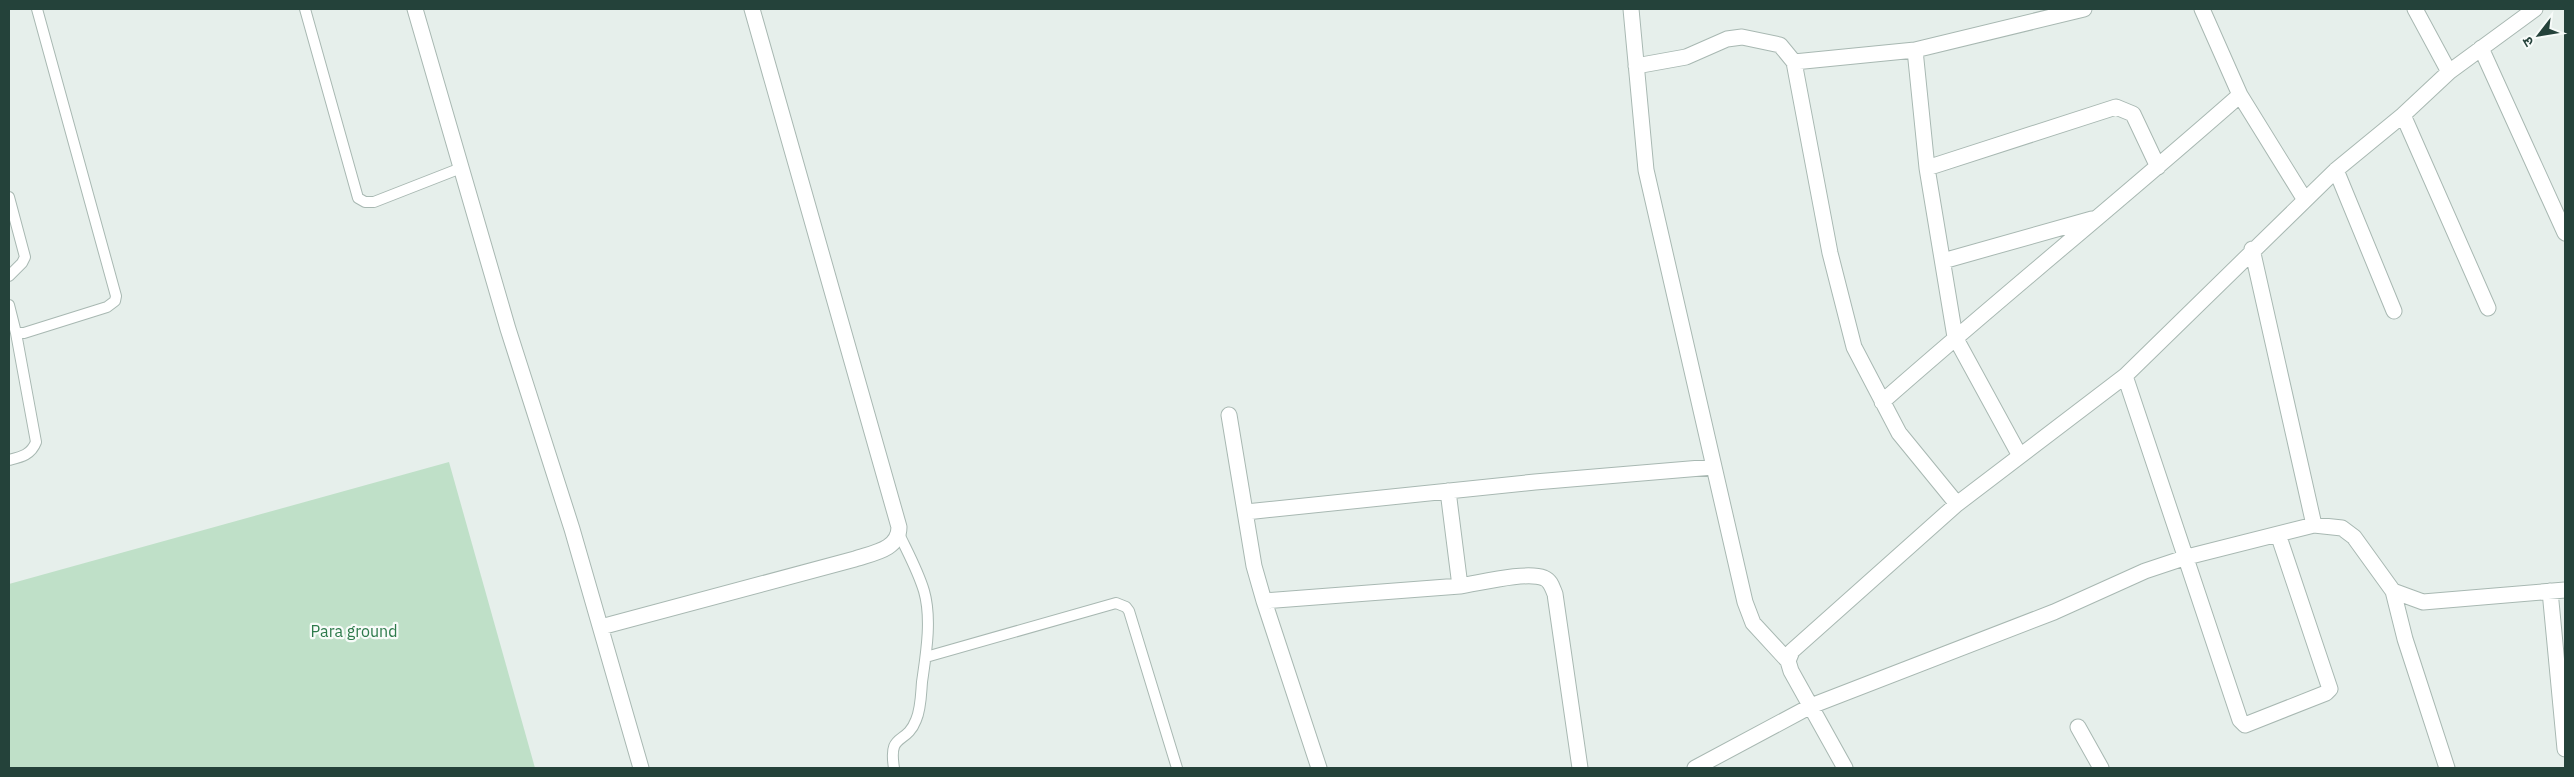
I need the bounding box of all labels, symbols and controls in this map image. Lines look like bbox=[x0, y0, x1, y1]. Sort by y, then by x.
north arrow bbox=[2514, 10, 2564, 60]
text: उ bbox=[2518, 33, 2538, 50]
park label: Para ground bbox=[311, 621, 397, 641]

